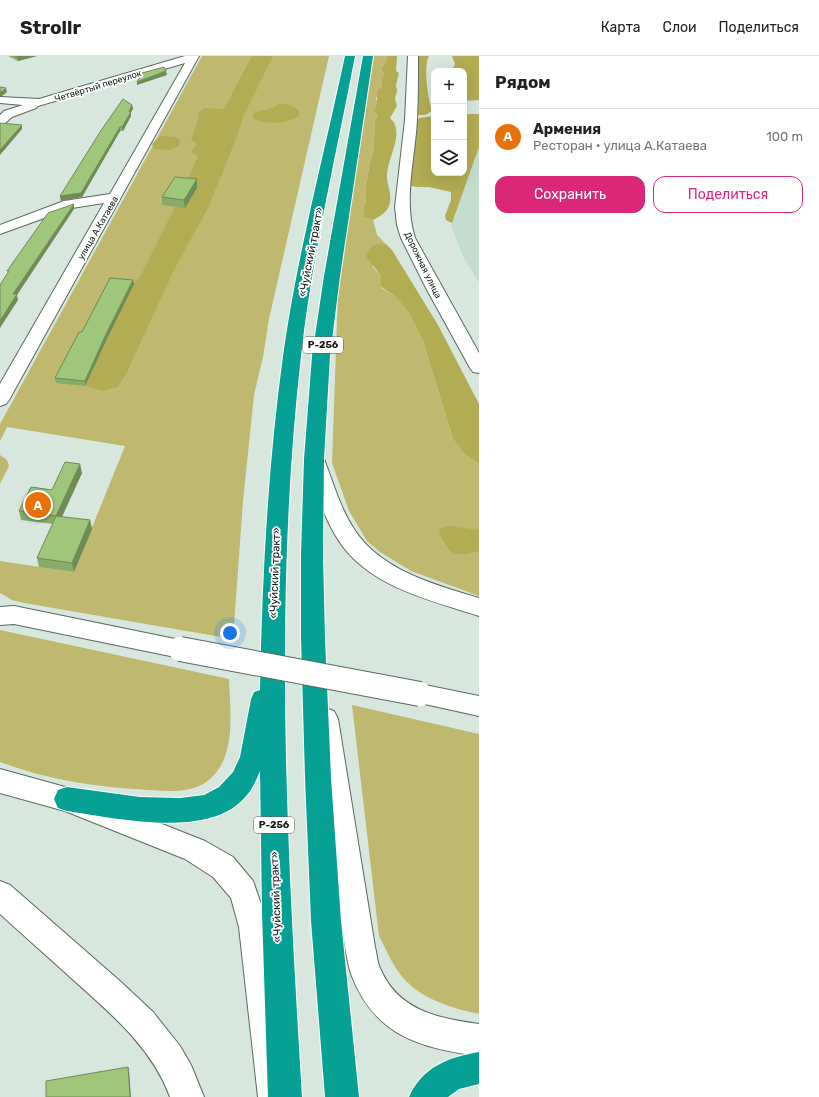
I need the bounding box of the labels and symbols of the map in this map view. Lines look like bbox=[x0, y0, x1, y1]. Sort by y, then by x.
street label: Четвёртый переулок bbox=[53, 68, 143, 104]
street label: улица А.Катаева bbox=[76, 194, 120, 262]
street label: «Чуйский тракт» bbox=[296, 206, 326, 298]
street label: Дорожная улица bbox=[403, 230, 443, 300]
road number: Р-256 bbox=[303, 337, 343, 353]
pin: A bbox=[25, 490, 51, 520]
street label: «Чуйский тракт» bbox=[267, 527, 283, 619]
your location bbox=[220, 623, 240, 643]
road number: Р-256 bbox=[254, 817, 294, 833]
street label: «Чуйский тракт» bbox=[268, 851, 284, 943]

